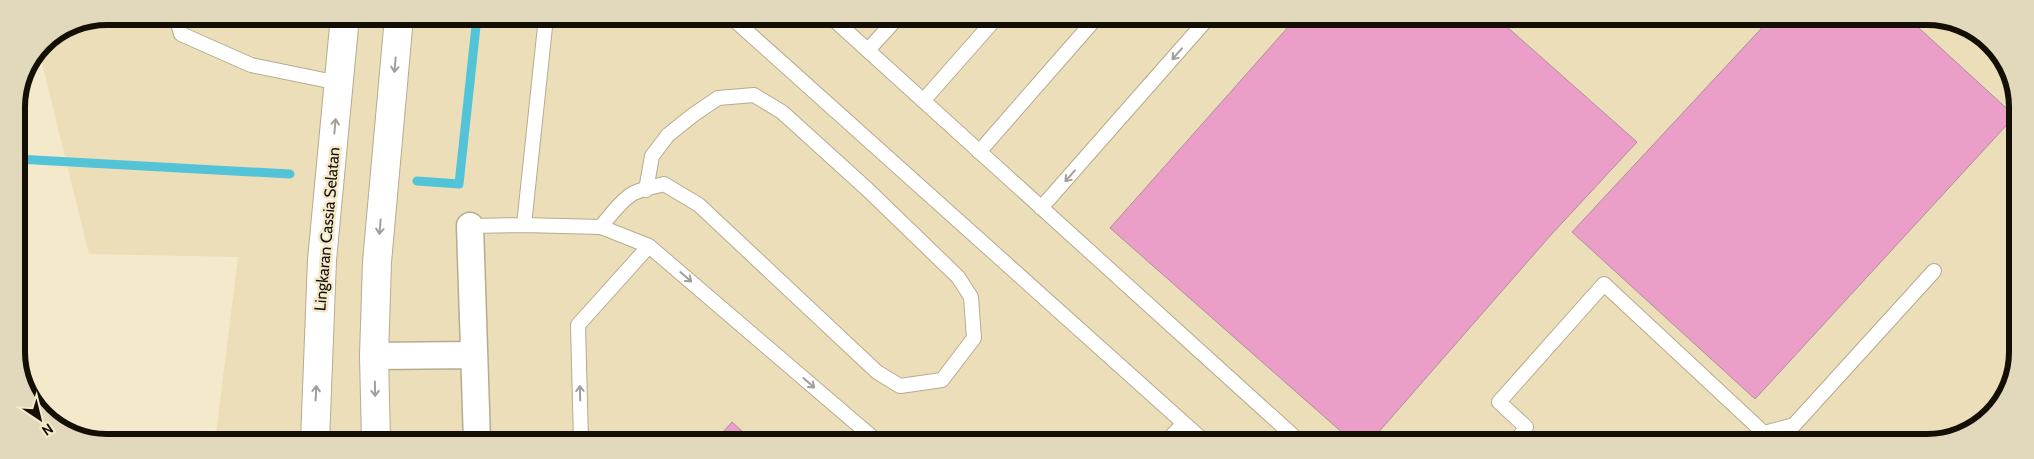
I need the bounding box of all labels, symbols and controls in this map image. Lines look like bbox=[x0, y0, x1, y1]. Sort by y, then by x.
one-way arrow bbox=[1172, 47, 1183, 60]
one-way arrow bbox=[390, 57, 400, 73]
one-way arrow bbox=[330, 118, 340, 134]
street label: Lingkaran Cassia Selatan bbox=[310, 146, 344, 312]
one-way arrow bbox=[1064, 170, 1075, 183]
one-way arrow bbox=[375, 219, 385, 235]
one-way arrow bbox=[679, 272, 692, 283]
one-way arrow bbox=[803, 377, 816, 389]
one-way arrow bbox=[370, 380, 380, 397]
one-way arrow bbox=[311, 385, 320, 401]
one-way arrow bbox=[575, 385, 584, 401]
north arrow bbox=[15, 394, 65, 444]
text: N bbox=[38, 419, 57, 440]

